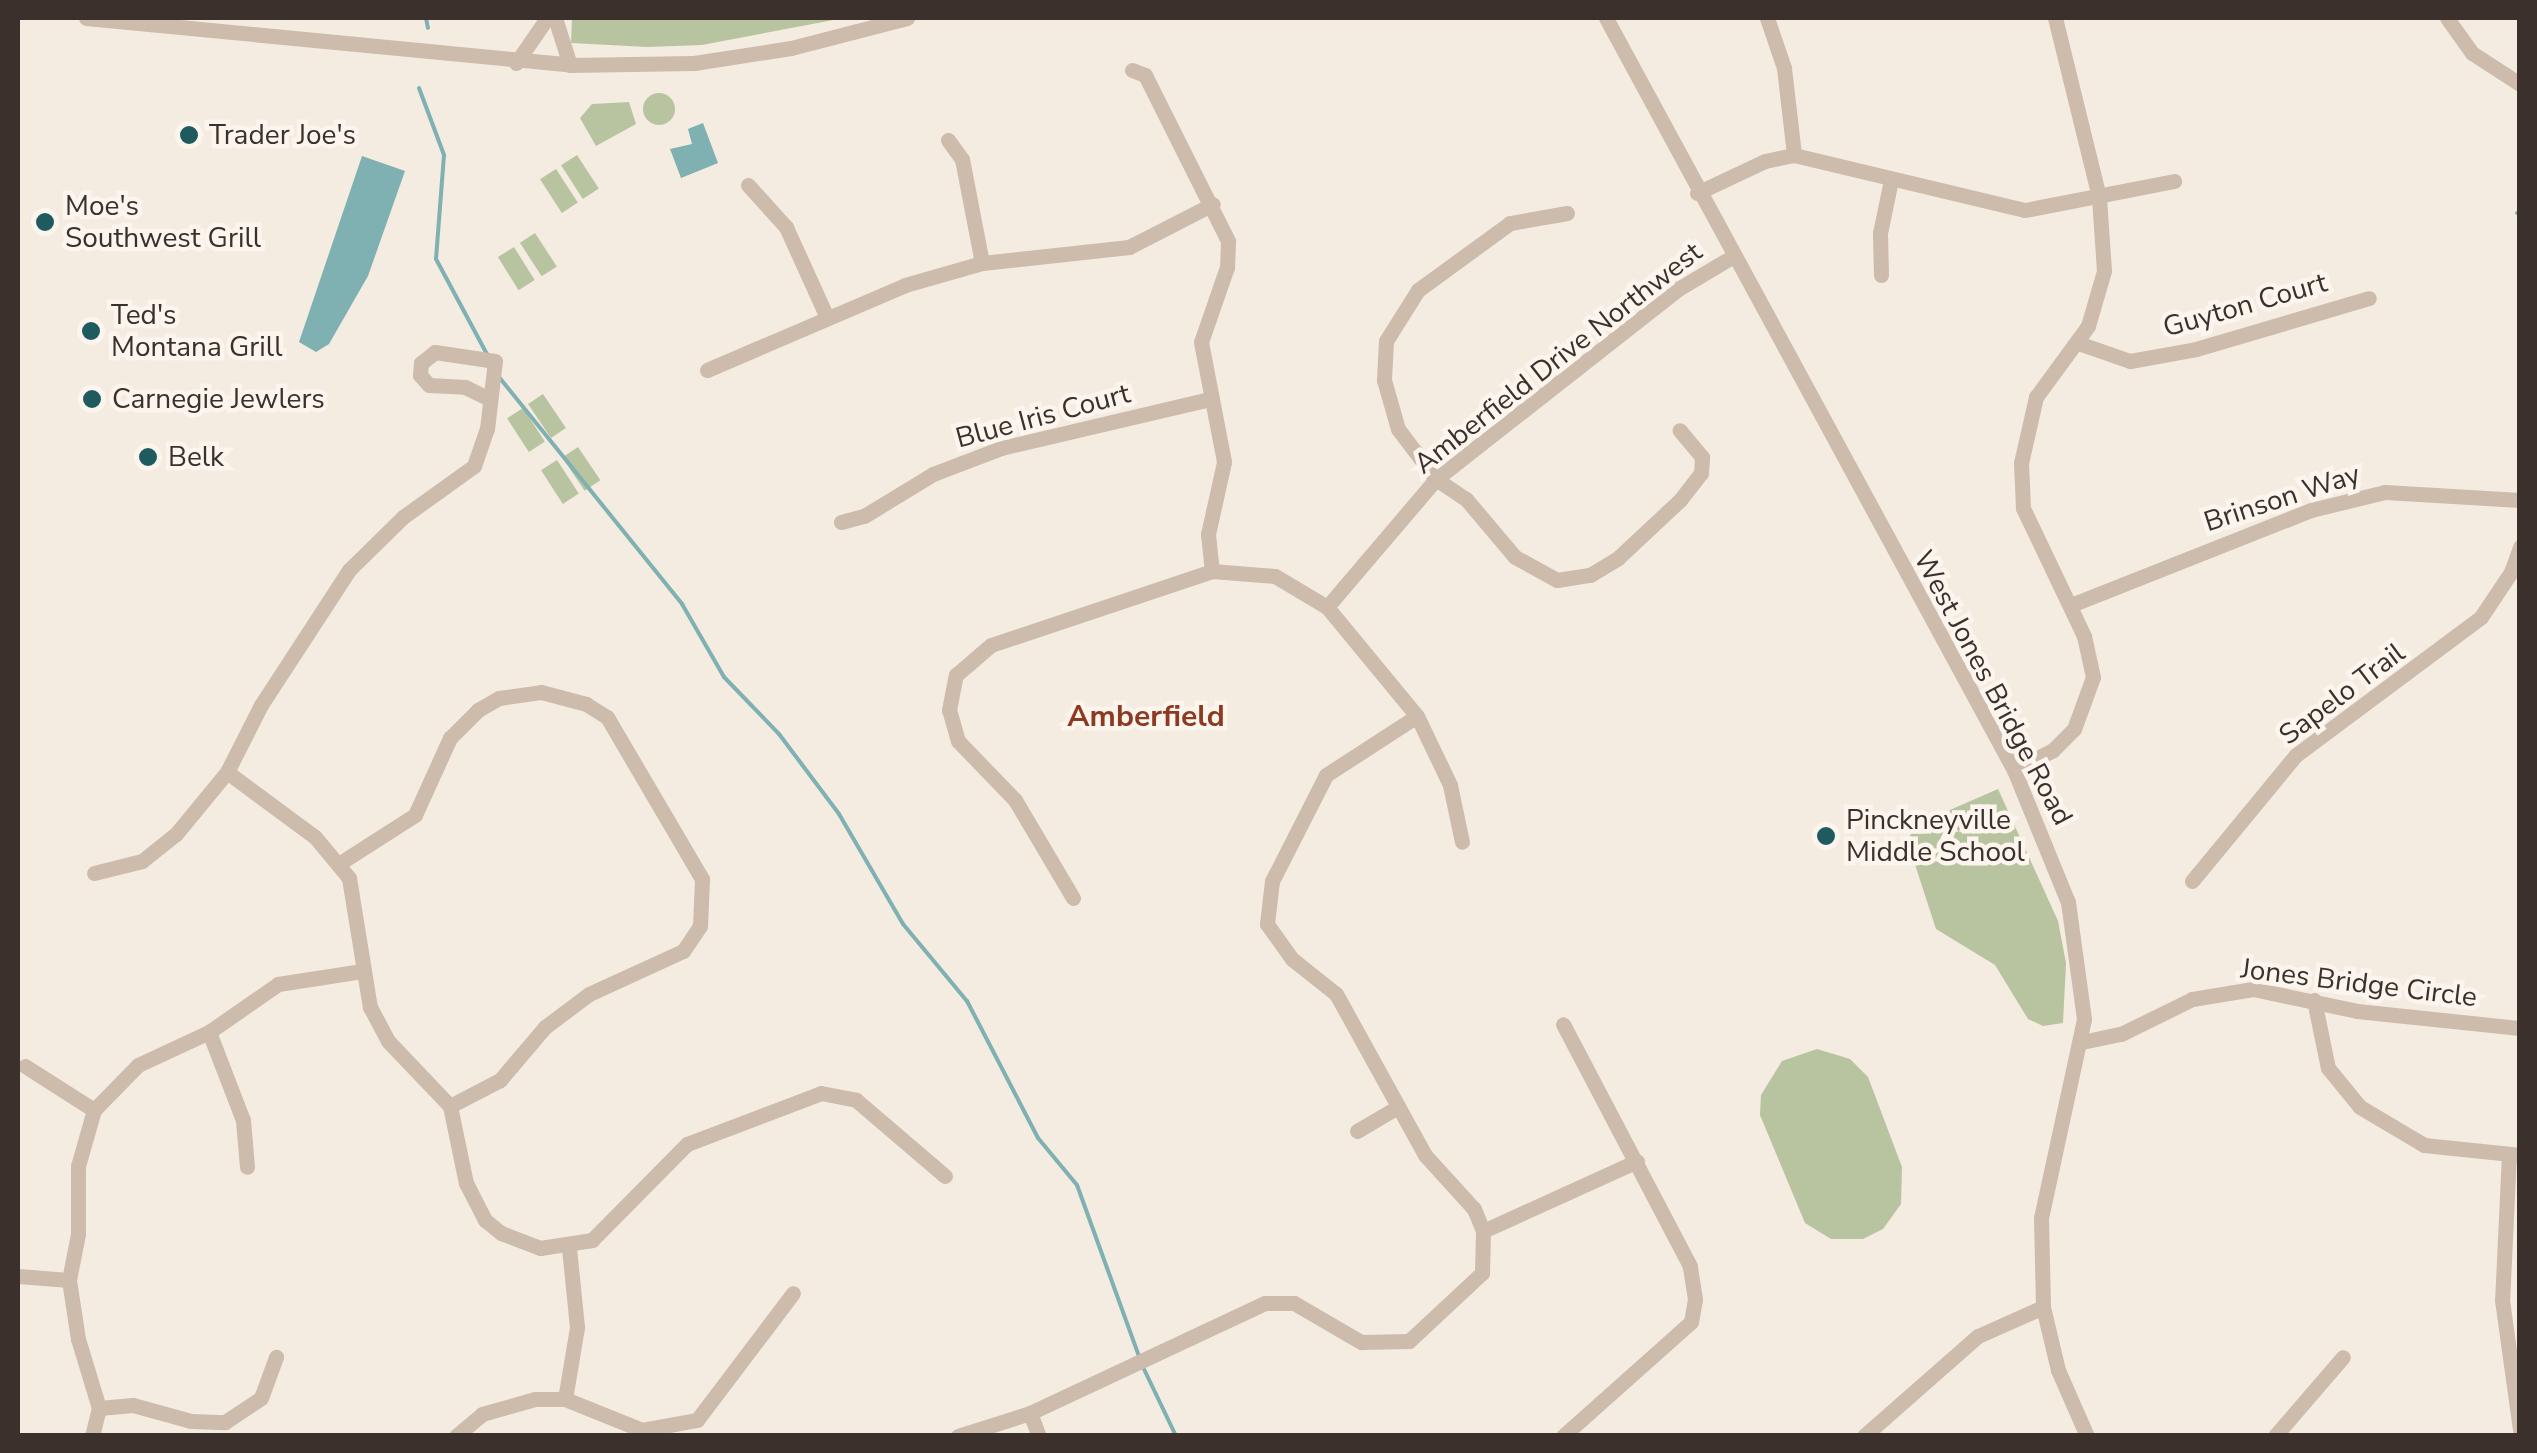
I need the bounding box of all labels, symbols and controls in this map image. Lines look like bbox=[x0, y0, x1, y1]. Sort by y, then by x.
place label: Trader Joe's bbox=[209, 118, 356, 152]
marker: Trader Joe's bbox=[178, 124, 200, 146]
place label: Moe's Southwest Grill bbox=[65, 189, 261, 255]
marker: Moe's Southwest Grill bbox=[34, 211, 56, 233]
street label: Amberfield Drive Northwest bbox=[1407, 235, 1709, 481]
street label: Guyton Court bbox=[2159, 266, 2331, 344]
place label: Ted's Montana Grill bbox=[111, 298, 282, 364]
marker: Ted's Montana Grill bbox=[80, 320, 102, 342]
street label: Blue Iris Court bbox=[952, 377, 1134, 455]
place label: Carnegie Jewlers bbox=[112, 382, 325, 416]
marker: Carnegie Jewlers bbox=[81, 388, 103, 410]
place label: Belk bbox=[168, 440, 224, 474]
marker: Belk bbox=[137, 446, 159, 468]
street label: Brinson Way bbox=[2200, 457, 2364, 539]
street label: West Jones Bridge Road bbox=[1906, 545, 2080, 831]
street label: Sapelo Trail bbox=[2273, 636, 2411, 752]
district label: Amberfield bbox=[1067, 699, 1225, 735]
place label: Pinckneyville Middle School bbox=[1846, 803, 2025, 869]
marker: Pinckneyville Middle School bbox=[1815, 825, 1837, 847]
street label: Jones Bridge Circle bbox=[2239, 952, 2479, 1014]

